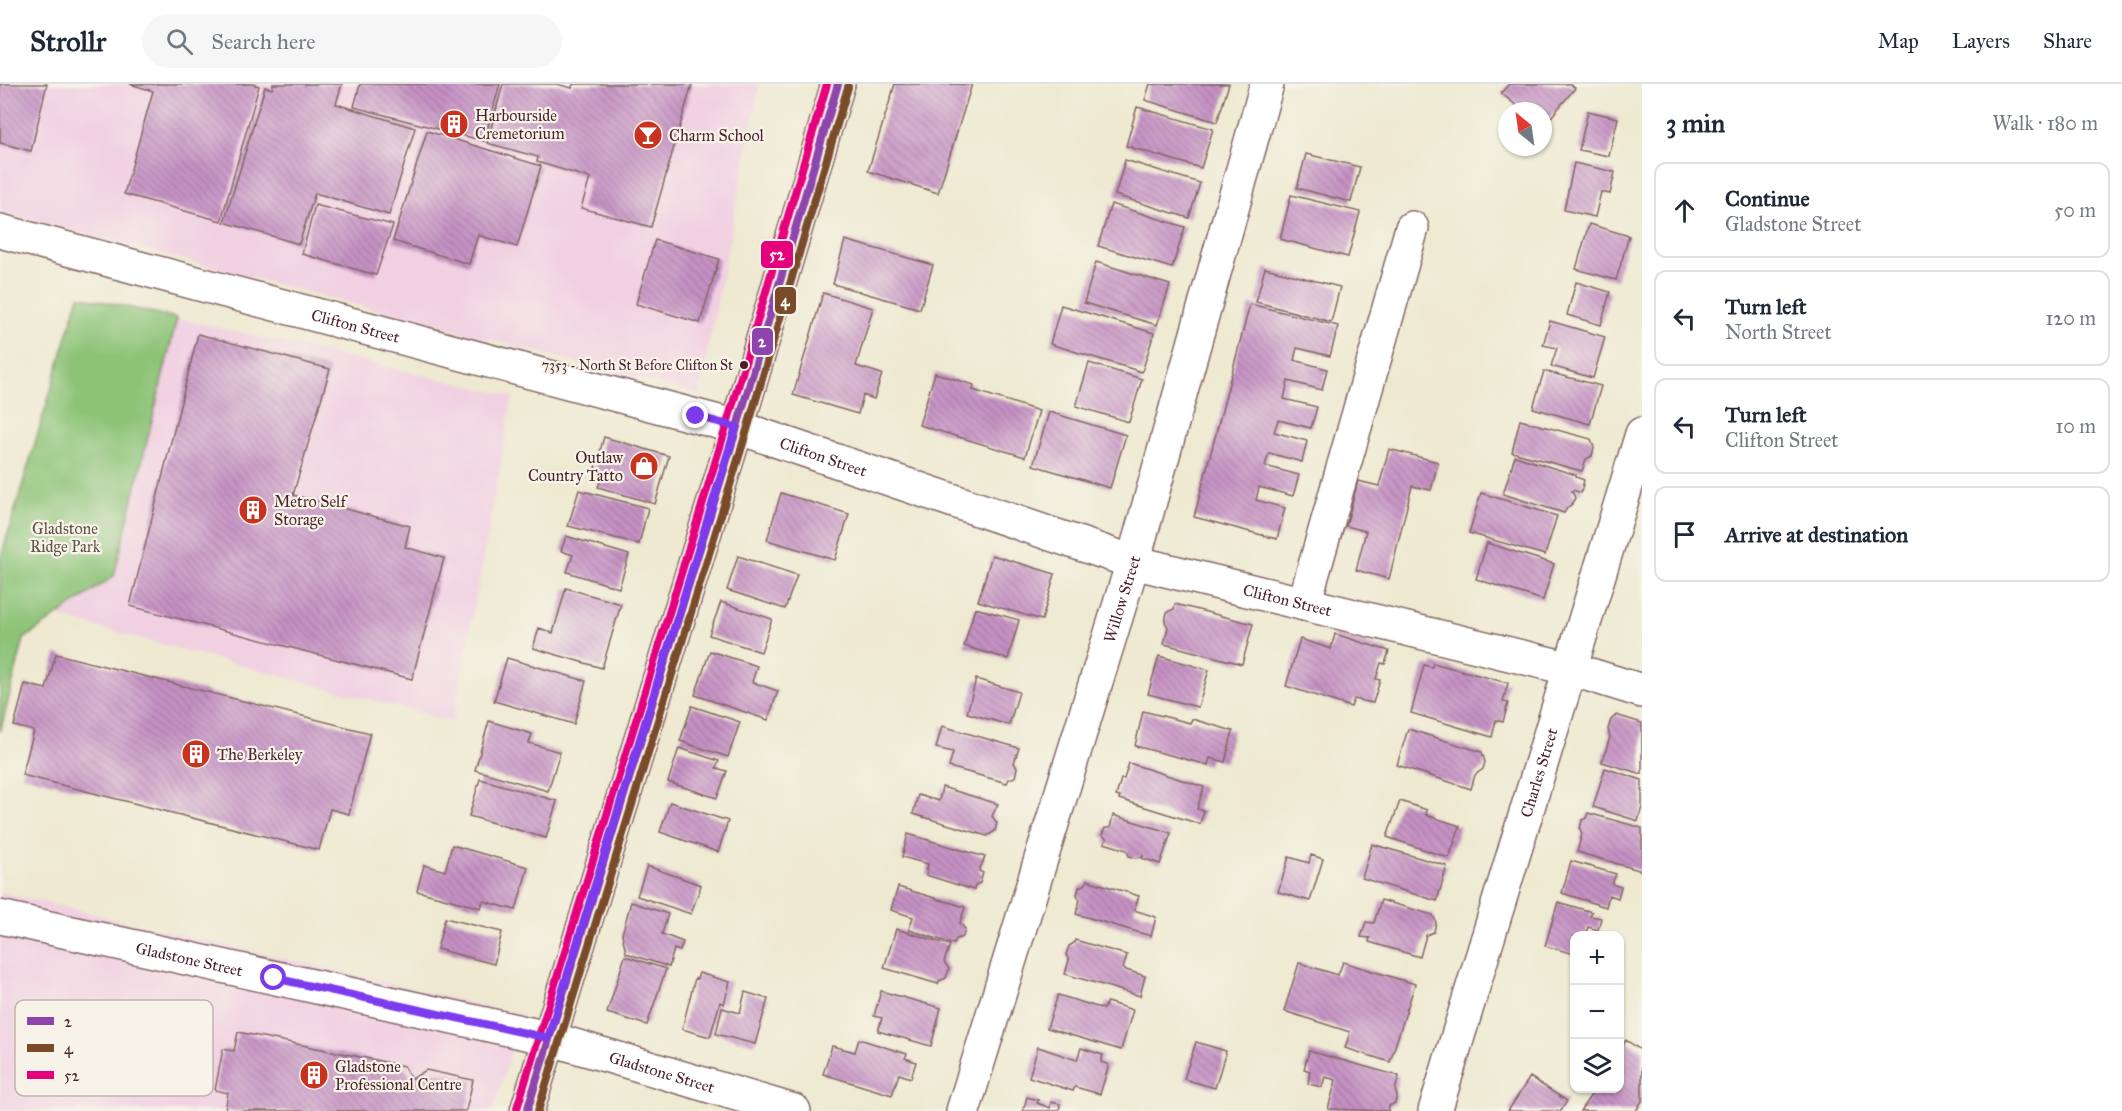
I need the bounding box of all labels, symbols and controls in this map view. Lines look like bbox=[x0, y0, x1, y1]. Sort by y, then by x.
search box bbox=[142, 14, 562, 68]
text: Strollr bbox=[30, 24, 106, 59]
icon: search bbox=[163, 25, 196, 58]
text: Search here bbox=[211, 28, 315, 55]
text: Map bbox=[1878, 28, 1919, 54]
text: Layers bbox=[1952, 28, 2010, 54]
text: Share bbox=[2043, 28, 2092, 54]
north arrow bbox=[1498, 102, 1552, 156]
place label: Harbourside Cremetorium bbox=[475, 106, 565, 143]
text: 3 min bbox=[1666, 107, 1725, 139]
building icon: Harbourside Cremetorium bbox=[438, 108, 470, 140]
text: Walk · 180 m bbox=[1993, 111, 2098, 135]
bar icon: Charm School bbox=[632, 119, 664, 151]
place label: Charm School bbox=[669, 126, 765, 145]
text: Continue bbox=[1725, 185, 1810, 212]
icon: ahead bbox=[1668, 194, 1701, 227]
text: 50 m bbox=[2054, 198, 2096, 222]
text: Gladstone Street bbox=[1725, 212, 1861, 236]
line badge: 52 bbox=[760, 240, 794, 269]
text: 52 bbox=[769, 245, 786, 264]
line badge: 4 bbox=[774, 286, 797, 315]
text: 4 bbox=[781, 291, 791, 311]
text: Turn left bbox=[1725, 293, 1807, 320]
icon: left bbox=[1668, 302, 1701, 335]
street label: Clifton Street bbox=[309, 305, 402, 347]
text: 120 m bbox=[2045, 306, 2096, 330]
text: North Street bbox=[1725, 320, 1831, 344]
line badge: 2 bbox=[751, 327, 774, 356]
text: 2 bbox=[758, 332, 767, 351]
place label: 7353 - North St Before Clifton St bbox=[542, 357, 733, 374]
marker: 7353 - North St Before Clifton St bbox=[738, 359, 750, 371]
text: Turn left bbox=[1725, 401, 1807, 428]
route end bbox=[682, 402, 708, 428]
icon: left bbox=[1668, 410, 1701, 443]
text: 10 m bbox=[2055, 414, 2096, 438]
text: Clifton Street bbox=[1725, 428, 1838, 452]
street label: Clifton Street bbox=[777, 433, 870, 480]
place label: Outlaw Country Tatto bbox=[528, 448, 624, 485]
shop icon: Outlaw Country Tatto bbox=[628, 450, 660, 482]
place label: Metro Self Storage bbox=[274, 492, 348, 530]
building icon: Metro Self Storage bbox=[237, 494, 269, 526]
icon: arrive bbox=[1668, 518, 1701, 551]
park label: Gladstone Ridge Park bbox=[30, 519, 101, 557]
text: Arrive at destination bbox=[1725, 521, 1908, 548]
street label: Willow Street bbox=[1099, 553, 1144, 645]
street label: Clifton Street bbox=[1241, 580, 1334, 620]
street label: Charles Street bbox=[1516, 725, 1561, 819]
building icon: The Berkeley bbox=[180, 738, 212, 770]
place label: The Berkeley bbox=[217, 745, 303, 764]
map controls bbox=[1570, 931, 1624, 1093]
button: + bbox=[1570, 931, 1624, 985]
street label: Gladstone Street bbox=[134, 938, 245, 980]
route start bbox=[260, 964, 286, 990]
button: − bbox=[1570, 985, 1624, 1039]
legend bbox=[15, 1000, 213, 1096]
text: 2 bbox=[64, 1012, 72, 1031]
text: 4 bbox=[64, 1039, 74, 1058]
button: layers bbox=[1570, 1039, 1624, 1093]
street label: Gladstone Street bbox=[607, 1047, 717, 1097]
place label: Gladstone Professional Centre bbox=[335, 1057, 462, 1094]
building icon: Gladstone Professional Centre bbox=[298, 1059, 330, 1091]
text: 52 bbox=[64, 1066, 79, 1085]

